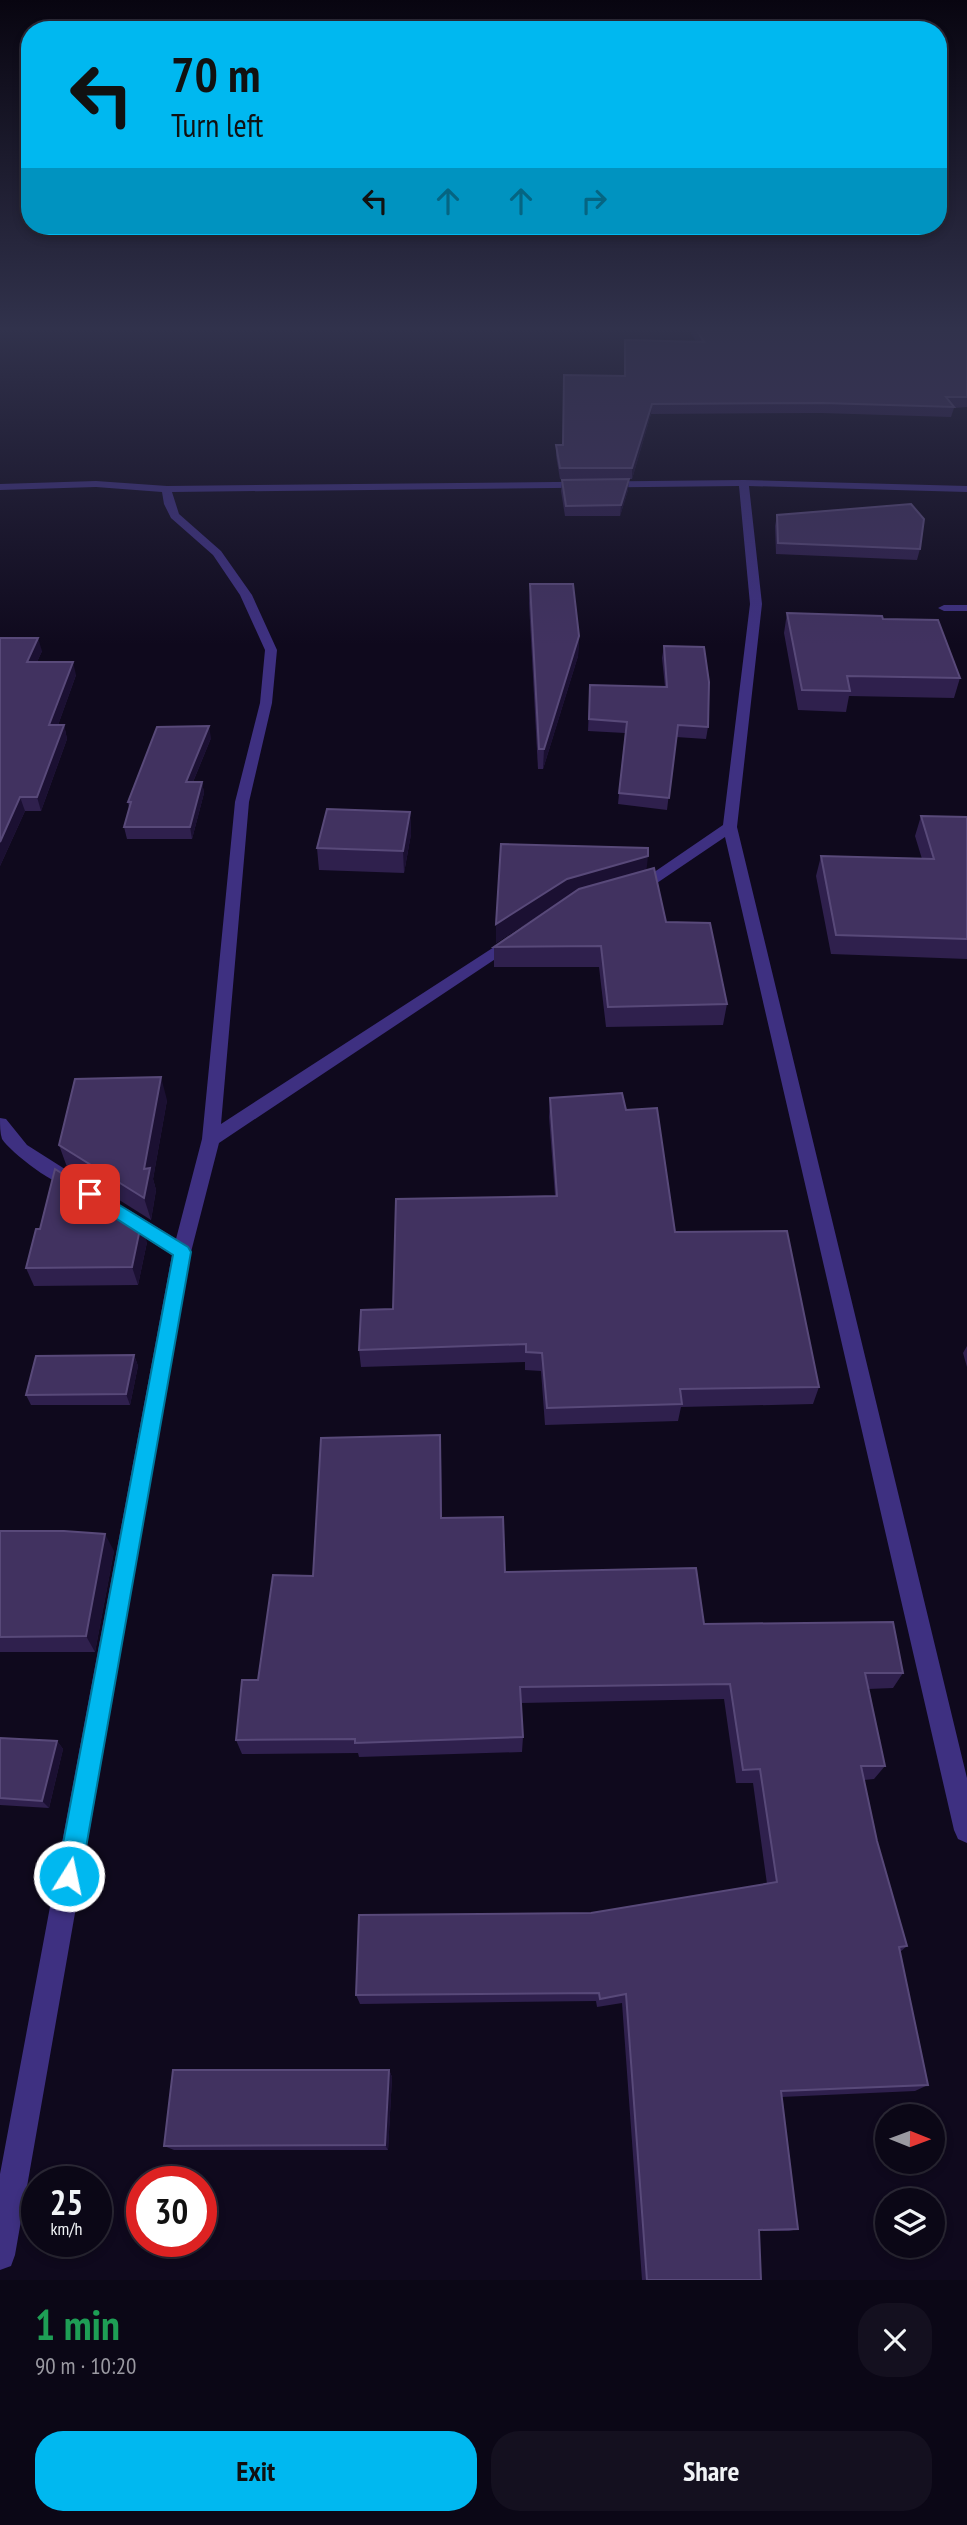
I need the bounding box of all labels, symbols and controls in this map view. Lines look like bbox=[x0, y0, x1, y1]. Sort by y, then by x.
text: 70 m bbox=[171, 42, 260, 106]
icon: left bbox=[56, 49, 147, 140]
text: Turn left bbox=[171, 104, 263, 146]
icon: left bbox=[356, 182, 394, 220]
icon: ahead bbox=[429, 182, 467, 220]
icon: ahead bbox=[502, 182, 540, 220]
icon: right bbox=[575, 182, 613, 220]
pin bbox=[60, 1164, 120, 1224]
icon: arrive bbox=[71, 1175, 109, 1213]
position arrow bbox=[32, 1839, 106, 1913]
north arrow bbox=[875, 2104, 945, 2174]
map controls bbox=[875, 2104, 945, 2258]
speed limit sign: 30 bbox=[126, 2166, 217, 2257]
text: 25 bbox=[50, 2179, 83, 2225]
button: layers bbox=[875, 2188, 945, 2258]
text: km/h bbox=[51, 2217, 82, 2240]
text: 1 min bbox=[35, 2297, 120, 2352]
button: close bbox=[858, 2303, 932, 2377]
text: 90 m · 10:20 bbox=[35, 2351, 136, 2380]
button: Exit bbox=[35, 2431, 477, 2511]
button: Share bbox=[491, 2431, 932, 2511]

